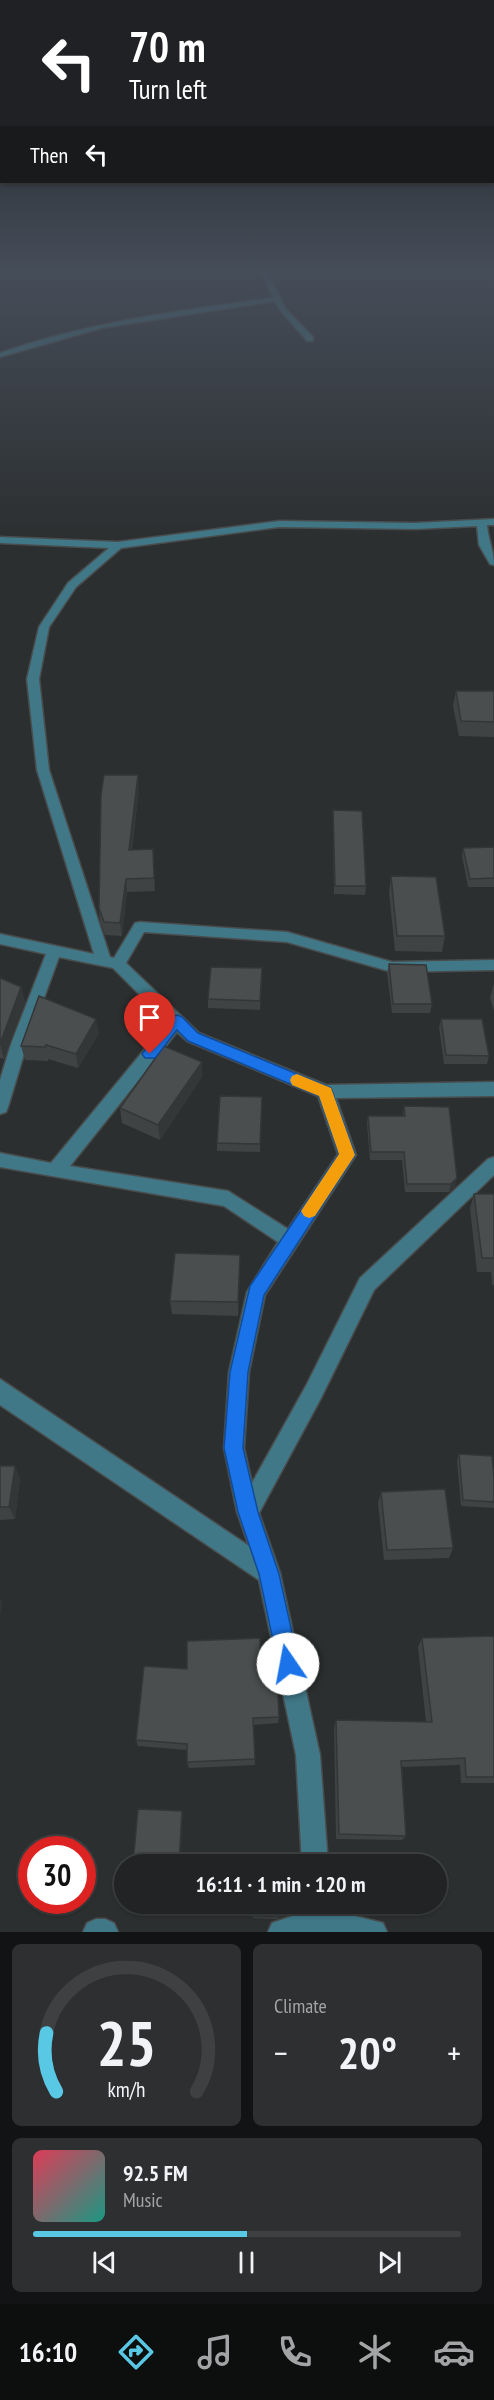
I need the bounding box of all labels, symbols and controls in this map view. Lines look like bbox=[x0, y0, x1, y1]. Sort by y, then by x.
text: 70 m bbox=[129, 19, 206, 74]
icon: left bbox=[30, 24, 108, 102]
text: Turn left bbox=[129, 72, 207, 106]
icon: left bbox=[80, 138, 113, 171]
text: Then bbox=[30, 141, 68, 169]
pin bbox=[124, 992, 175, 1054]
icon: arrive bbox=[133, 1001, 166, 1034]
position arrow bbox=[256, 1632, 320, 1696]
speed limit sign: 30 bbox=[18, 1836, 96, 1914]
text: 16:11 · 1 min · 120 m bbox=[195, 1870, 366, 1898]
text: Climate bbox=[274, 1993, 327, 2019]
text: 25 bbox=[97, 2002, 156, 2083]
text: 20° bbox=[338, 2023, 397, 2081]
text: − bbox=[274, 2031, 288, 2074]
text: + bbox=[447, 2031, 461, 2074]
text: km/h bbox=[107, 2075, 146, 2103]
text: 92.5 FM bbox=[123, 2159, 188, 2187]
text: Music bbox=[123, 2187, 163, 2213]
icon: previous bbox=[88, 2246, 121, 2279]
icon: pause bbox=[230, 2246, 263, 2279]
icon: next bbox=[373, 2246, 406, 2279]
icon: directions bbox=[115, 2331, 157, 2373]
icon: music bbox=[194, 2331, 236, 2373]
icon: phone bbox=[274, 2331, 316, 2373]
icon: climate bbox=[354, 2331, 396, 2373]
icon: car bbox=[433, 2331, 475, 2373]
text: 16:10 bbox=[19, 2335, 77, 2369]

